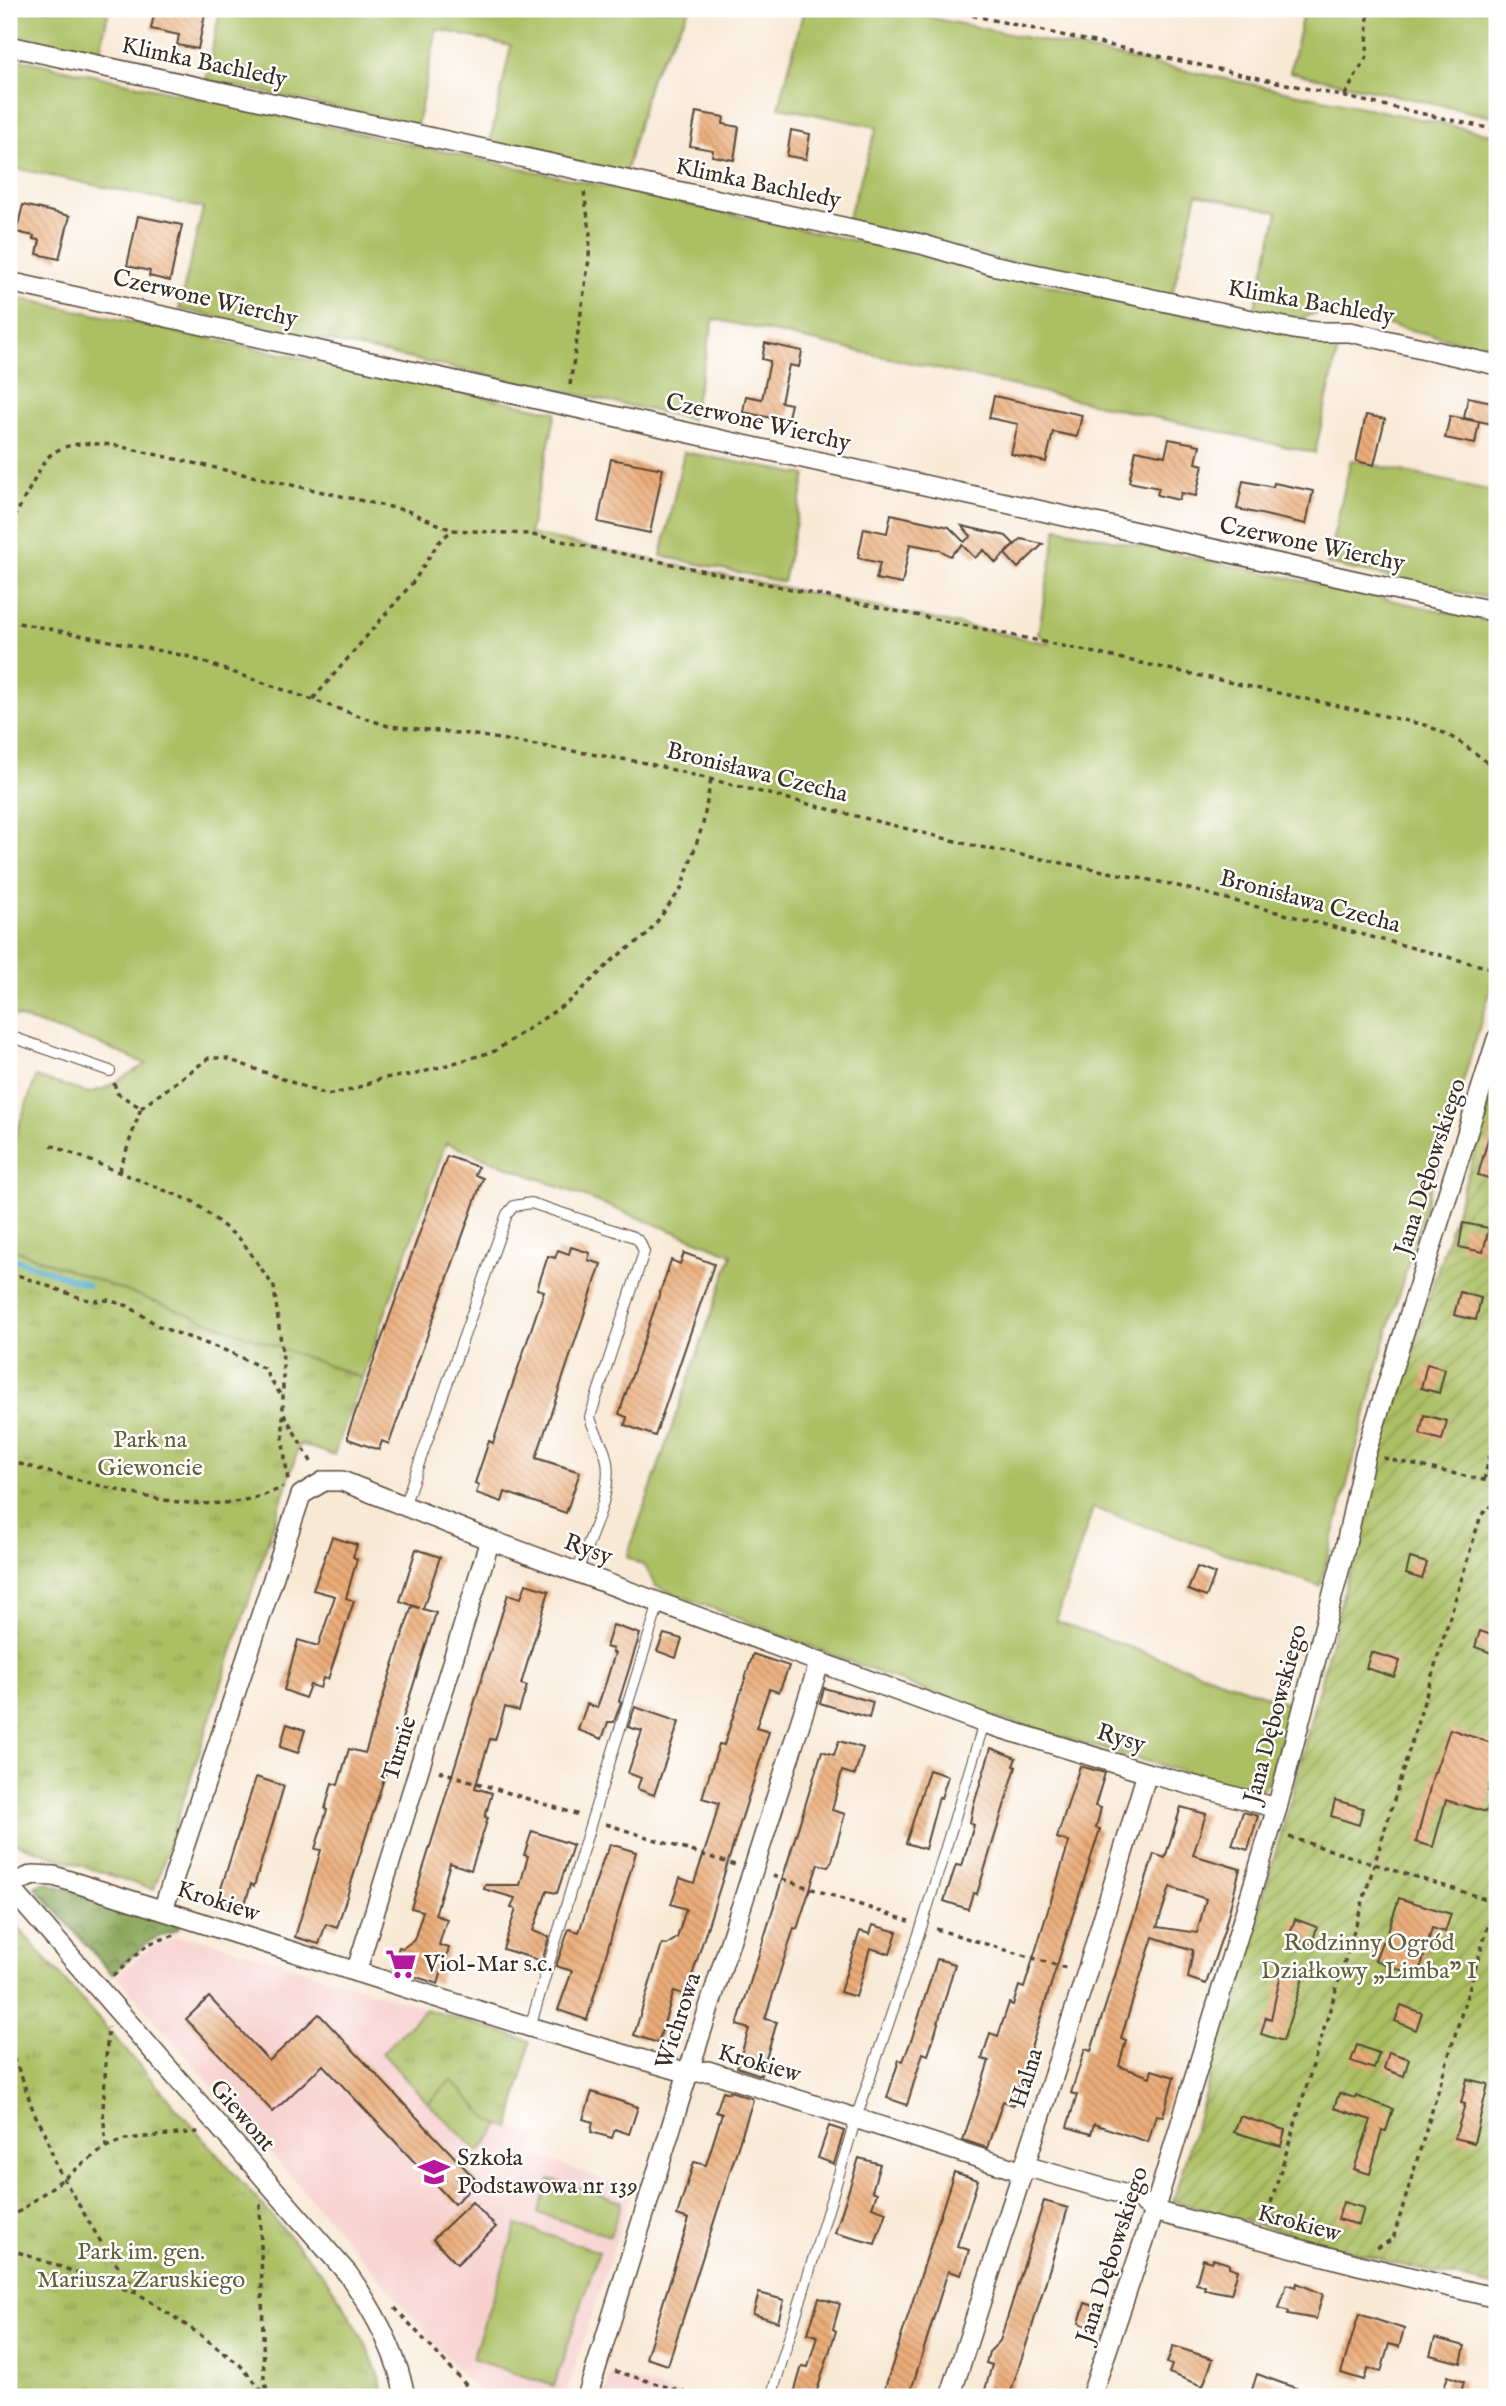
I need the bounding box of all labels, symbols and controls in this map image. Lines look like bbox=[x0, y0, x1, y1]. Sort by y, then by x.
street label: Klimka Bachledy bbox=[118, 30, 290, 96]
street label: Klimka Bachledy bbox=[672, 151, 844, 217]
street label: Czerwone Wierchy bbox=[109, 263, 301, 335]
street label: Klimka Bachledy bbox=[1225, 273, 1397, 333]
street label: Czerwone Wierchy bbox=[662, 387, 854, 459]
street label: Czerwone Wierchy bbox=[1216, 510, 1408, 580]
street label: Bronisława Czecha bbox=[663, 735, 851, 811]
street label: Bronisława Czecha bbox=[1216, 863, 1404, 941]
street label: Jana Dębowskiego bbox=[1387, 1075, 1474, 1262]
park label: Park na Giewoncie bbox=[97, 1425, 203, 1484]
street label: Rysy bbox=[559, 1527, 617, 1573]
street label: Jana Dębowskiego bbox=[1236, 1621, 1315, 1810]
street label: Turnie bbox=[375, 1713, 425, 1785]
street label: Rysy bbox=[1093, 1717, 1149, 1761]
street label: Krokiew bbox=[173, 1874, 264, 1930]
park label: Rodzinny Ogród Działkowy „Limba” I bbox=[1261, 1928, 1477, 1987]
supermarket icon: Viol-Mar s.c. bbox=[384, 1947, 418, 1981]
place label: Viol-Mar s.c. bbox=[423, 1949, 553, 1980]
street label: Wichrowa bbox=[649, 1968, 709, 2073]
street label: Krokiew bbox=[714, 2037, 805, 2091]
street label: Halna bbox=[1003, 2044, 1051, 2112]
street label: Giewont bbox=[202, 2073, 282, 2159]
place label: Szkoła Podstawowa nr 139 bbox=[457, 2143, 638, 2202]
school or university icon: Szkoła Podstawowa nr 139 bbox=[417, 2155, 451, 2189]
street label: Jana Dębowskiego bbox=[1069, 2163, 1156, 2350]
street label: Krokiew bbox=[1254, 2198, 1345, 2250]
park label: Park im. gen. Mariusza Zaruskiego bbox=[37, 2237, 245, 2296]

